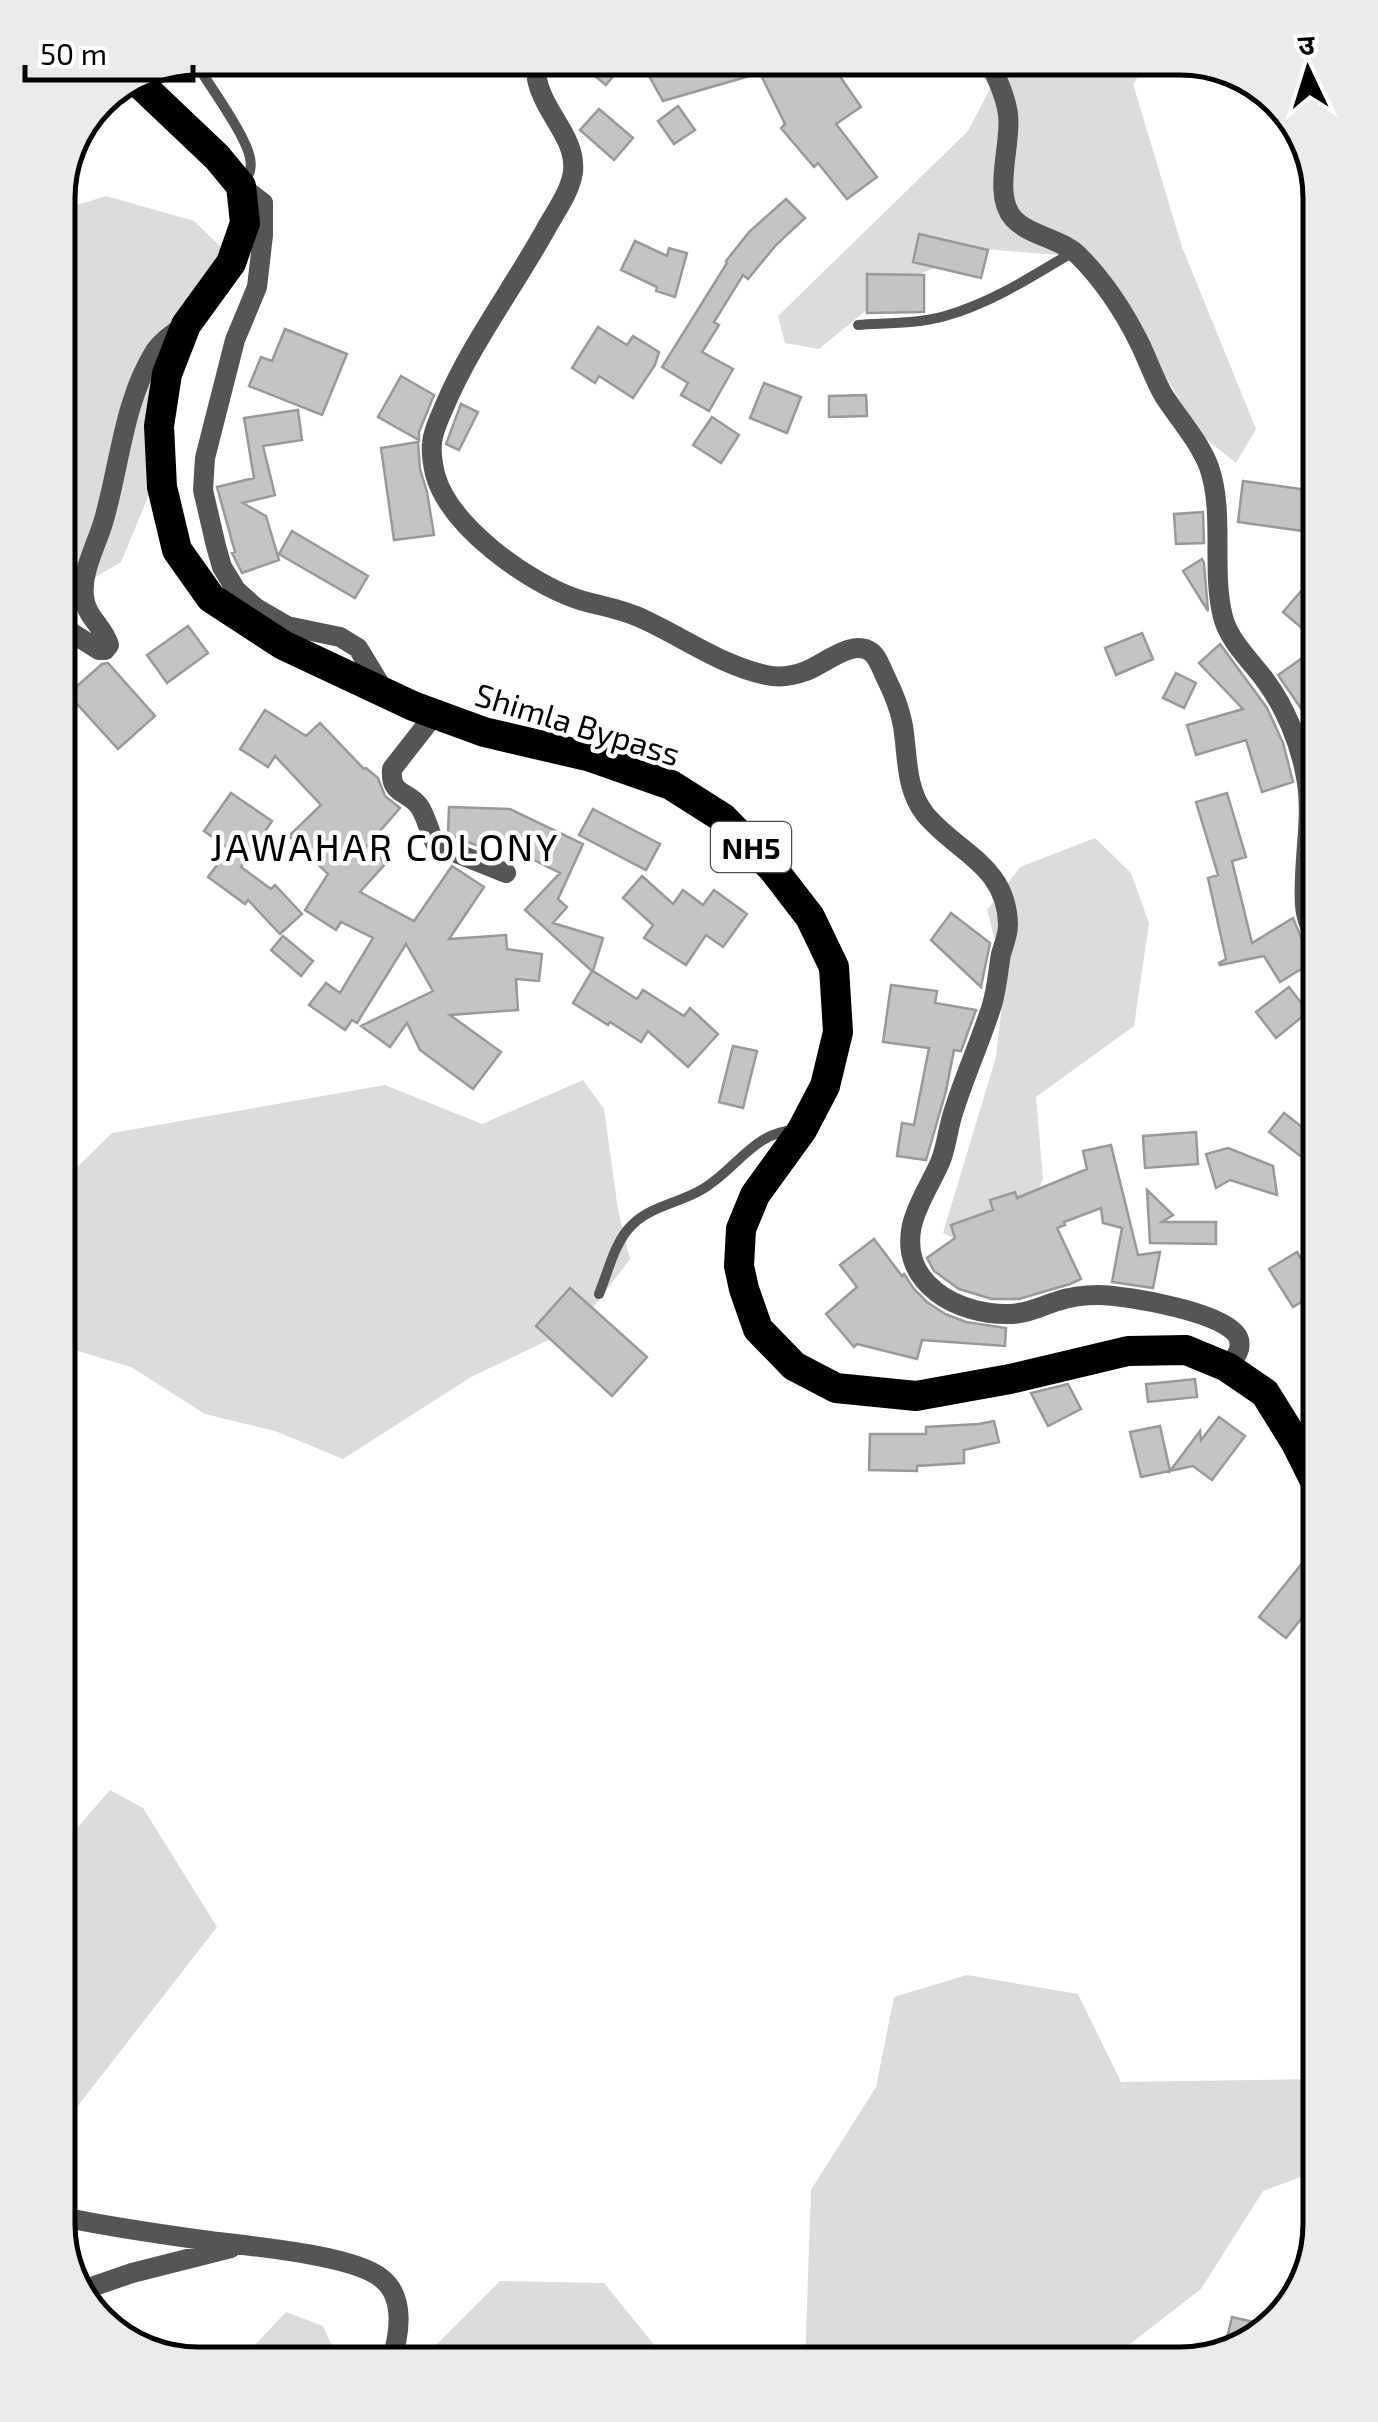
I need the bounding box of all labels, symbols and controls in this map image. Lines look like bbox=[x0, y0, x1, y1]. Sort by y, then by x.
scale bar bbox=[25, 20, 192, 82]
north arrow bbox=[1258, 20, 1358, 120]
text: उ bbox=[1297, 26, 1316, 62]
text: 50 m bbox=[40, 35, 107, 71]
street label: Shimla Bypass bbox=[471, 674, 685, 772]
road number: NH5 bbox=[711, 822, 791, 872]
district label: JAWAHAR COLONY bbox=[210, 823, 560, 869]

